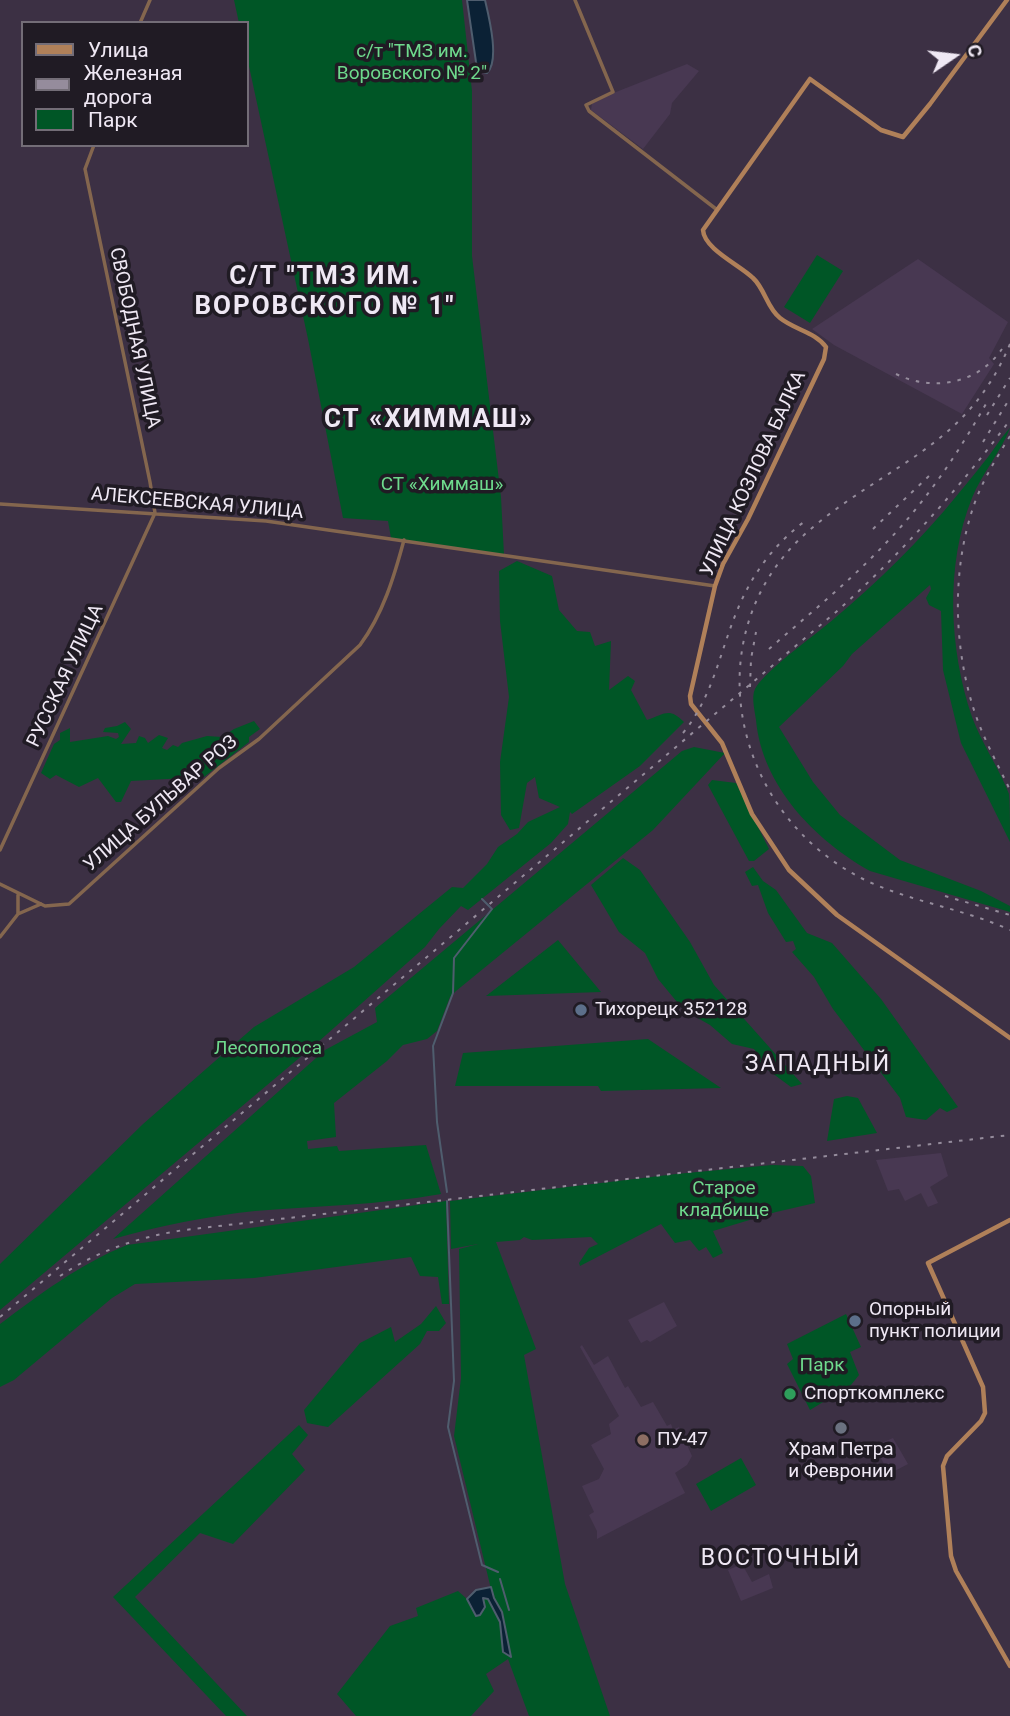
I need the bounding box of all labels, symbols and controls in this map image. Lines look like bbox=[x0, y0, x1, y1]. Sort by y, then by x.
legend bbox=[21, 21, 248, 147]
north arrow bbox=[919, 21, 989, 91]
text: Улица bbox=[88, 38, 149, 62]
park label: с/т "ТМЗ им. Воровского № 2" bbox=[337, 41, 487, 85]
text: С bbox=[962, 42, 988, 60]
text: Железная дорога bbox=[84, 61, 183, 109]
text: Парк bbox=[88, 108, 138, 132]
street label: СВОБОДНАЯ УЛИЦА bbox=[104, 246, 164, 430]
district label: С/Т "ТМЗ ИМ. ВОРОВСКОГО № 1" bbox=[196, 261, 454, 322]
street label: УЛИЦА КОЗЛОВА БАЛКА bbox=[696, 368, 812, 580]
district label: СТ «ХИММАШ» bbox=[325, 404, 533, 436]
park label: СТ «Химмаш» bbox=[381, 474, 503, 496]
street label: АЛЕКСЕЕВСКАЯ УЛИЦА bbox=[90, 483, 304, 525]
street label: РУССКАЯ УЛИЦА bbox=[23, 601, 109, 751]
street label: УЛИЦА БУЛЬВАР РОЗ bbox=[80, 731, 242, 877]
place label: Тихорецк 352128 bbox=[595, 999, 747, 1021]
marker: Тихорецк 352128 bbox=[573, 1002, 589, 1018]
park label: Лесополоса bbox=[214, 1038, 322, 1060]
district label: ЗАПАДНЫЙ bbox=[746, 1051, 890, 1079]
park label: Старое кладбище bbox=[679, 1178, 769, 1222]
place label: Опорный пункт полиции bbox=[869, 1299, 1001, 1343]
marker: Опорный пункт полиции bbox=[847, 1313, 863, 1329]
park label: Парк bbox=[800, 1355, 844, 1377]
place label: Спорткомплекс bbox=[804, 1383, 944, 1405]
marker: Спорткомплекс bbox=[782, 1386, 798, 1402]
marker: Храм Петра и Февронии bbox=[833, 1420, 849, 1436]
place label: ПУ-47 bbox=[657, 1429, 708, 1451]
marker: ПУ-47 bbox=[635, 1432, 651, 1448]
place label: Храм Петра и Февронии bbox=[788, 1439, 894, 1483]
district label: ВОСТОЧНЫЙ bbox=[702, 1545, 860, 1573]

